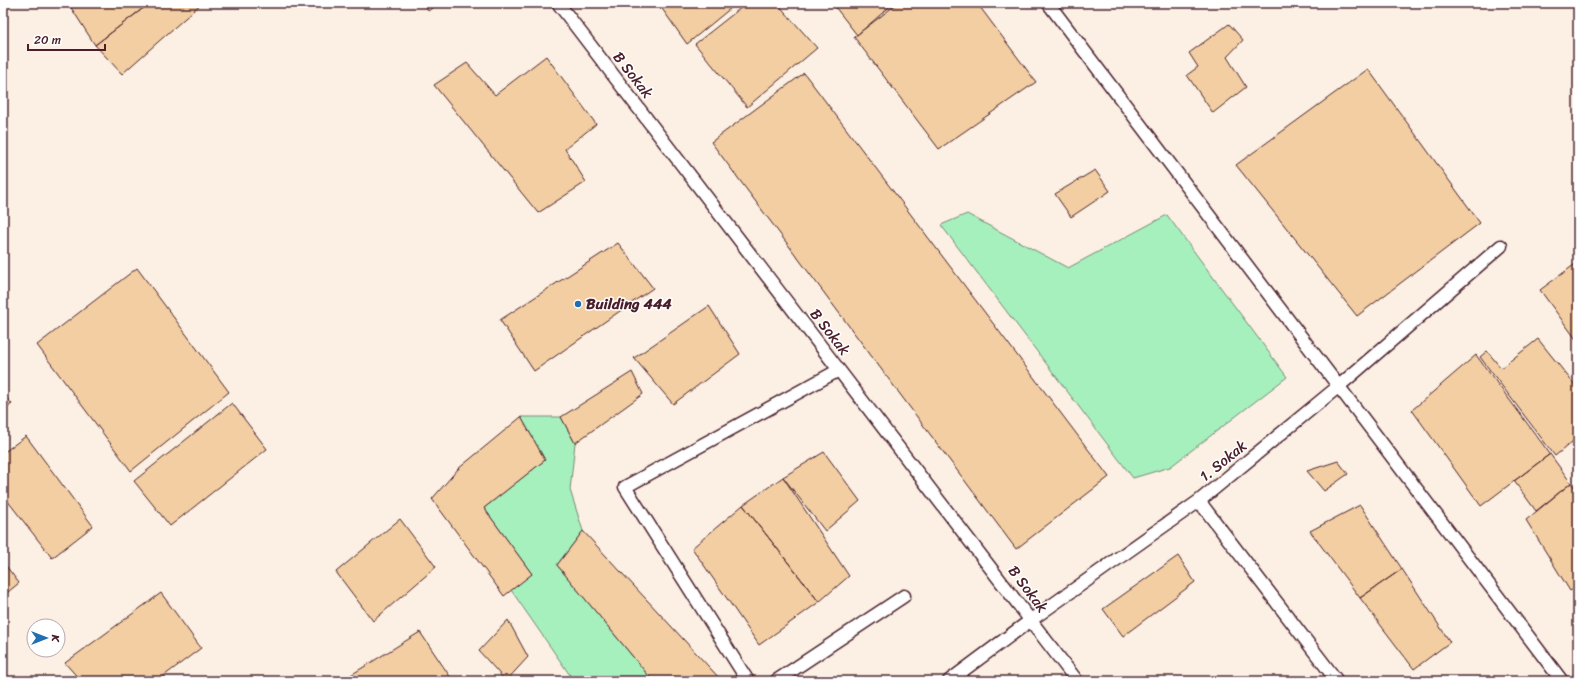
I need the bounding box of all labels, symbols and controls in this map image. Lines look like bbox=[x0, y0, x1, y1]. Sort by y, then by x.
scale bar bbox=[28, 26, 105, 52]
text: 20 m bbox=[34, 29, 61, 51]
street label: B Sokak bbox=[606, 46, 660, 104]
place label: Building 444 bbox=[586, 291, 672, 317]
marker: Building 444 bbox=[573, 299, 583, 309]
street label: B Sokak bbox=[803, 303, 857, 361]
street label: 1. Sokak bbox=[1193, 433, 1253, 489]
street label: B Sokak bbox=[1001, 560, 1055, 618]
north arrow bbox=[26, 618, 66, 658]
text: K bbox=[46, 634, 65, 643]

